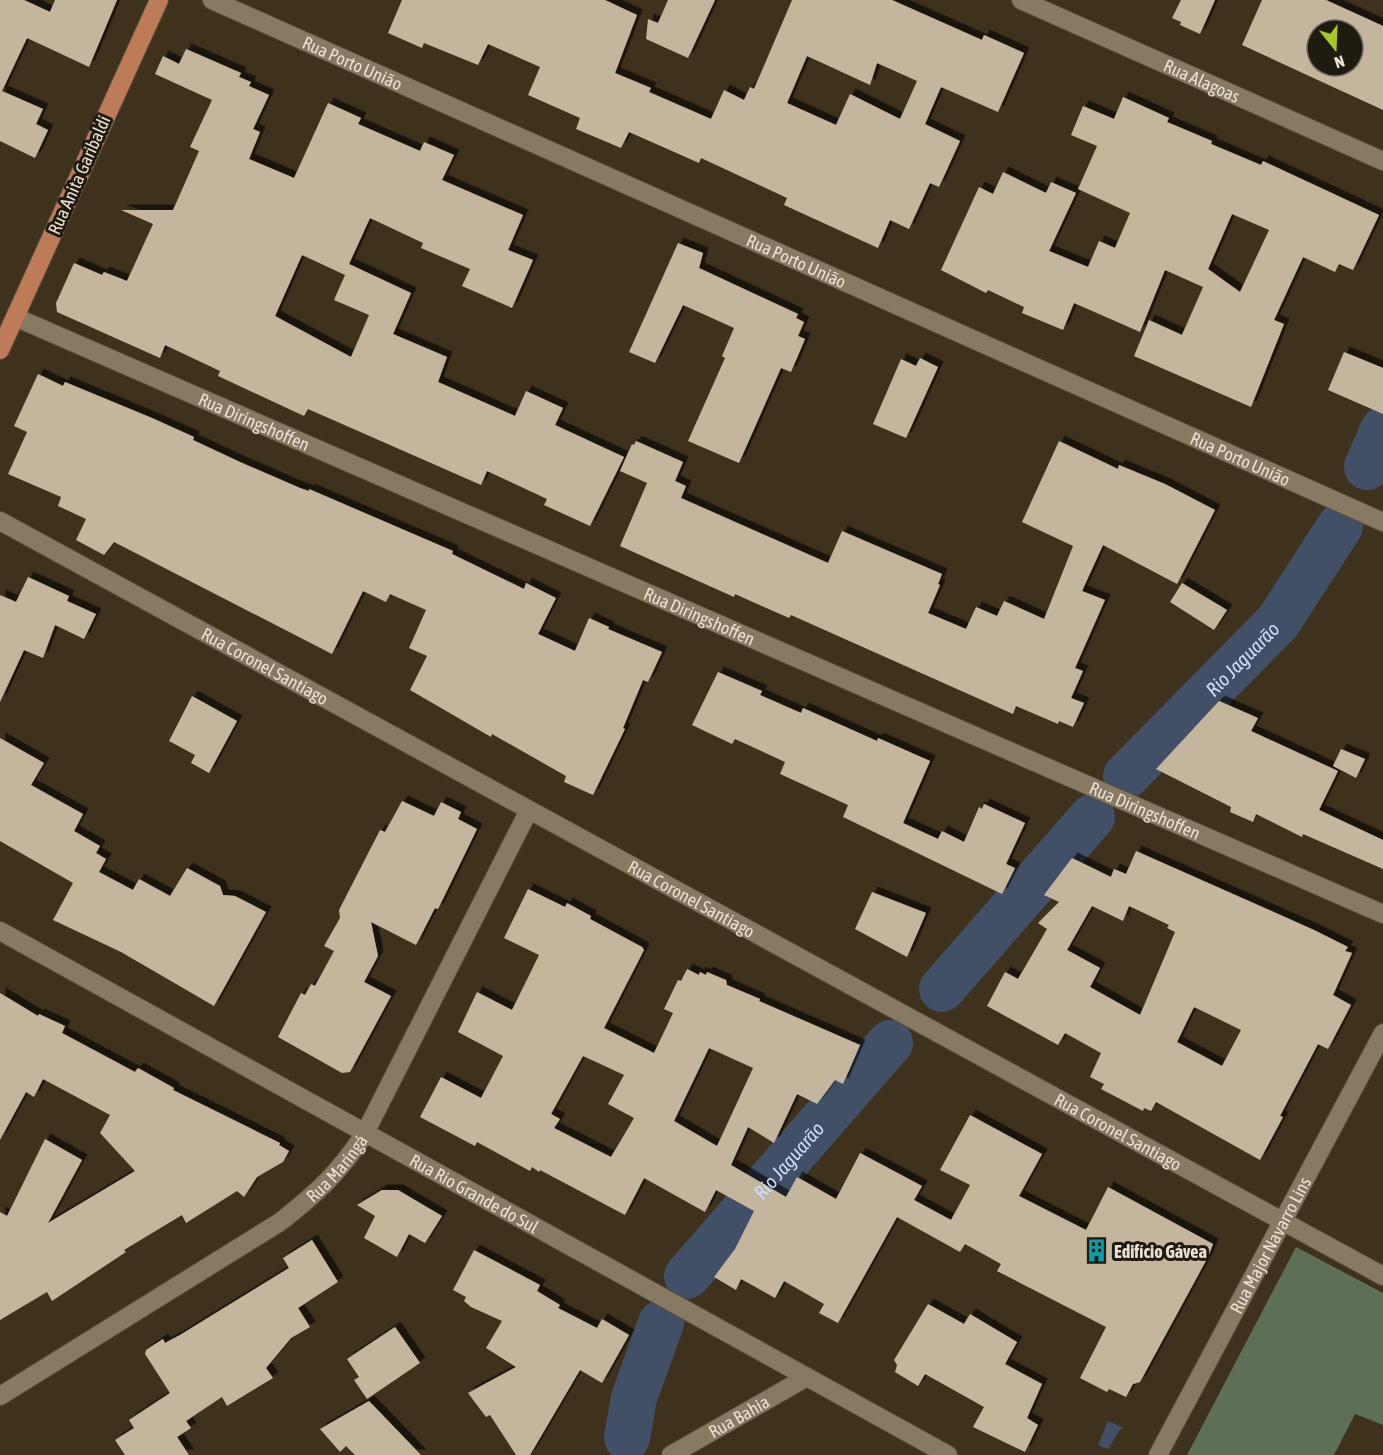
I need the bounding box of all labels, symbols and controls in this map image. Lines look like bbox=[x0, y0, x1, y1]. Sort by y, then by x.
north arrow bbox=[1305, 18, 1365, 78]
street label: Rua Porto União bbox=[299, 31, 406, 94]
text: N bbox=[1332, 52, 1347, 72]
street label: Rua Alagoas bbox=[1161, 54, 1243, 107]
street label: Rua Anita Garibaldi bbox=[43, 112, 115, 238]
street label: Rua Porto União bbox=[743, 229, 850, 292]
street label: Rua Diringshoffen bbox=[195, 388, 313, 455]
street label: Rua Porto União bbox=[1187, 427, 1294, 490]
street label: Rua Diringshoffen bbox=[641, 582, 758, 649]
water label: Rio Jaguarão bbox=[1200, 617, 1283, 700]
street label: Rua Coronel Santiago bbox=[198, 623, 332, 709]
street label: Rua Diringshoffen bbox=[1086, 777, 1204, 844]
street label: Rua Coronel Santiago bbox=[625, 856, 759, 942]
street label: Rua Coronel Santiago bbox=[1051, 1088, 1185, 1175]
water label: Rio Jaguarão bbox=[748, 1117, 828, 1203]
street label: Rua Maringá bbox=[302, 1131, 371, 1206]
street label: Rua Rio Grande do Sul bbox=[406, 1149, 543, 1237]
street label: Rua Major Navarro Lins bbox=[1225, 1173, 1315, 1317]
building icon: Edifício Gávea bbox=[1083, 1238, 1109, 1264]
place label: Edifício Gávea bbox=[1114, 1241, 1207, 1262]
street label: Rua Bahia bbox=[704, 1390, 773, 1442]

